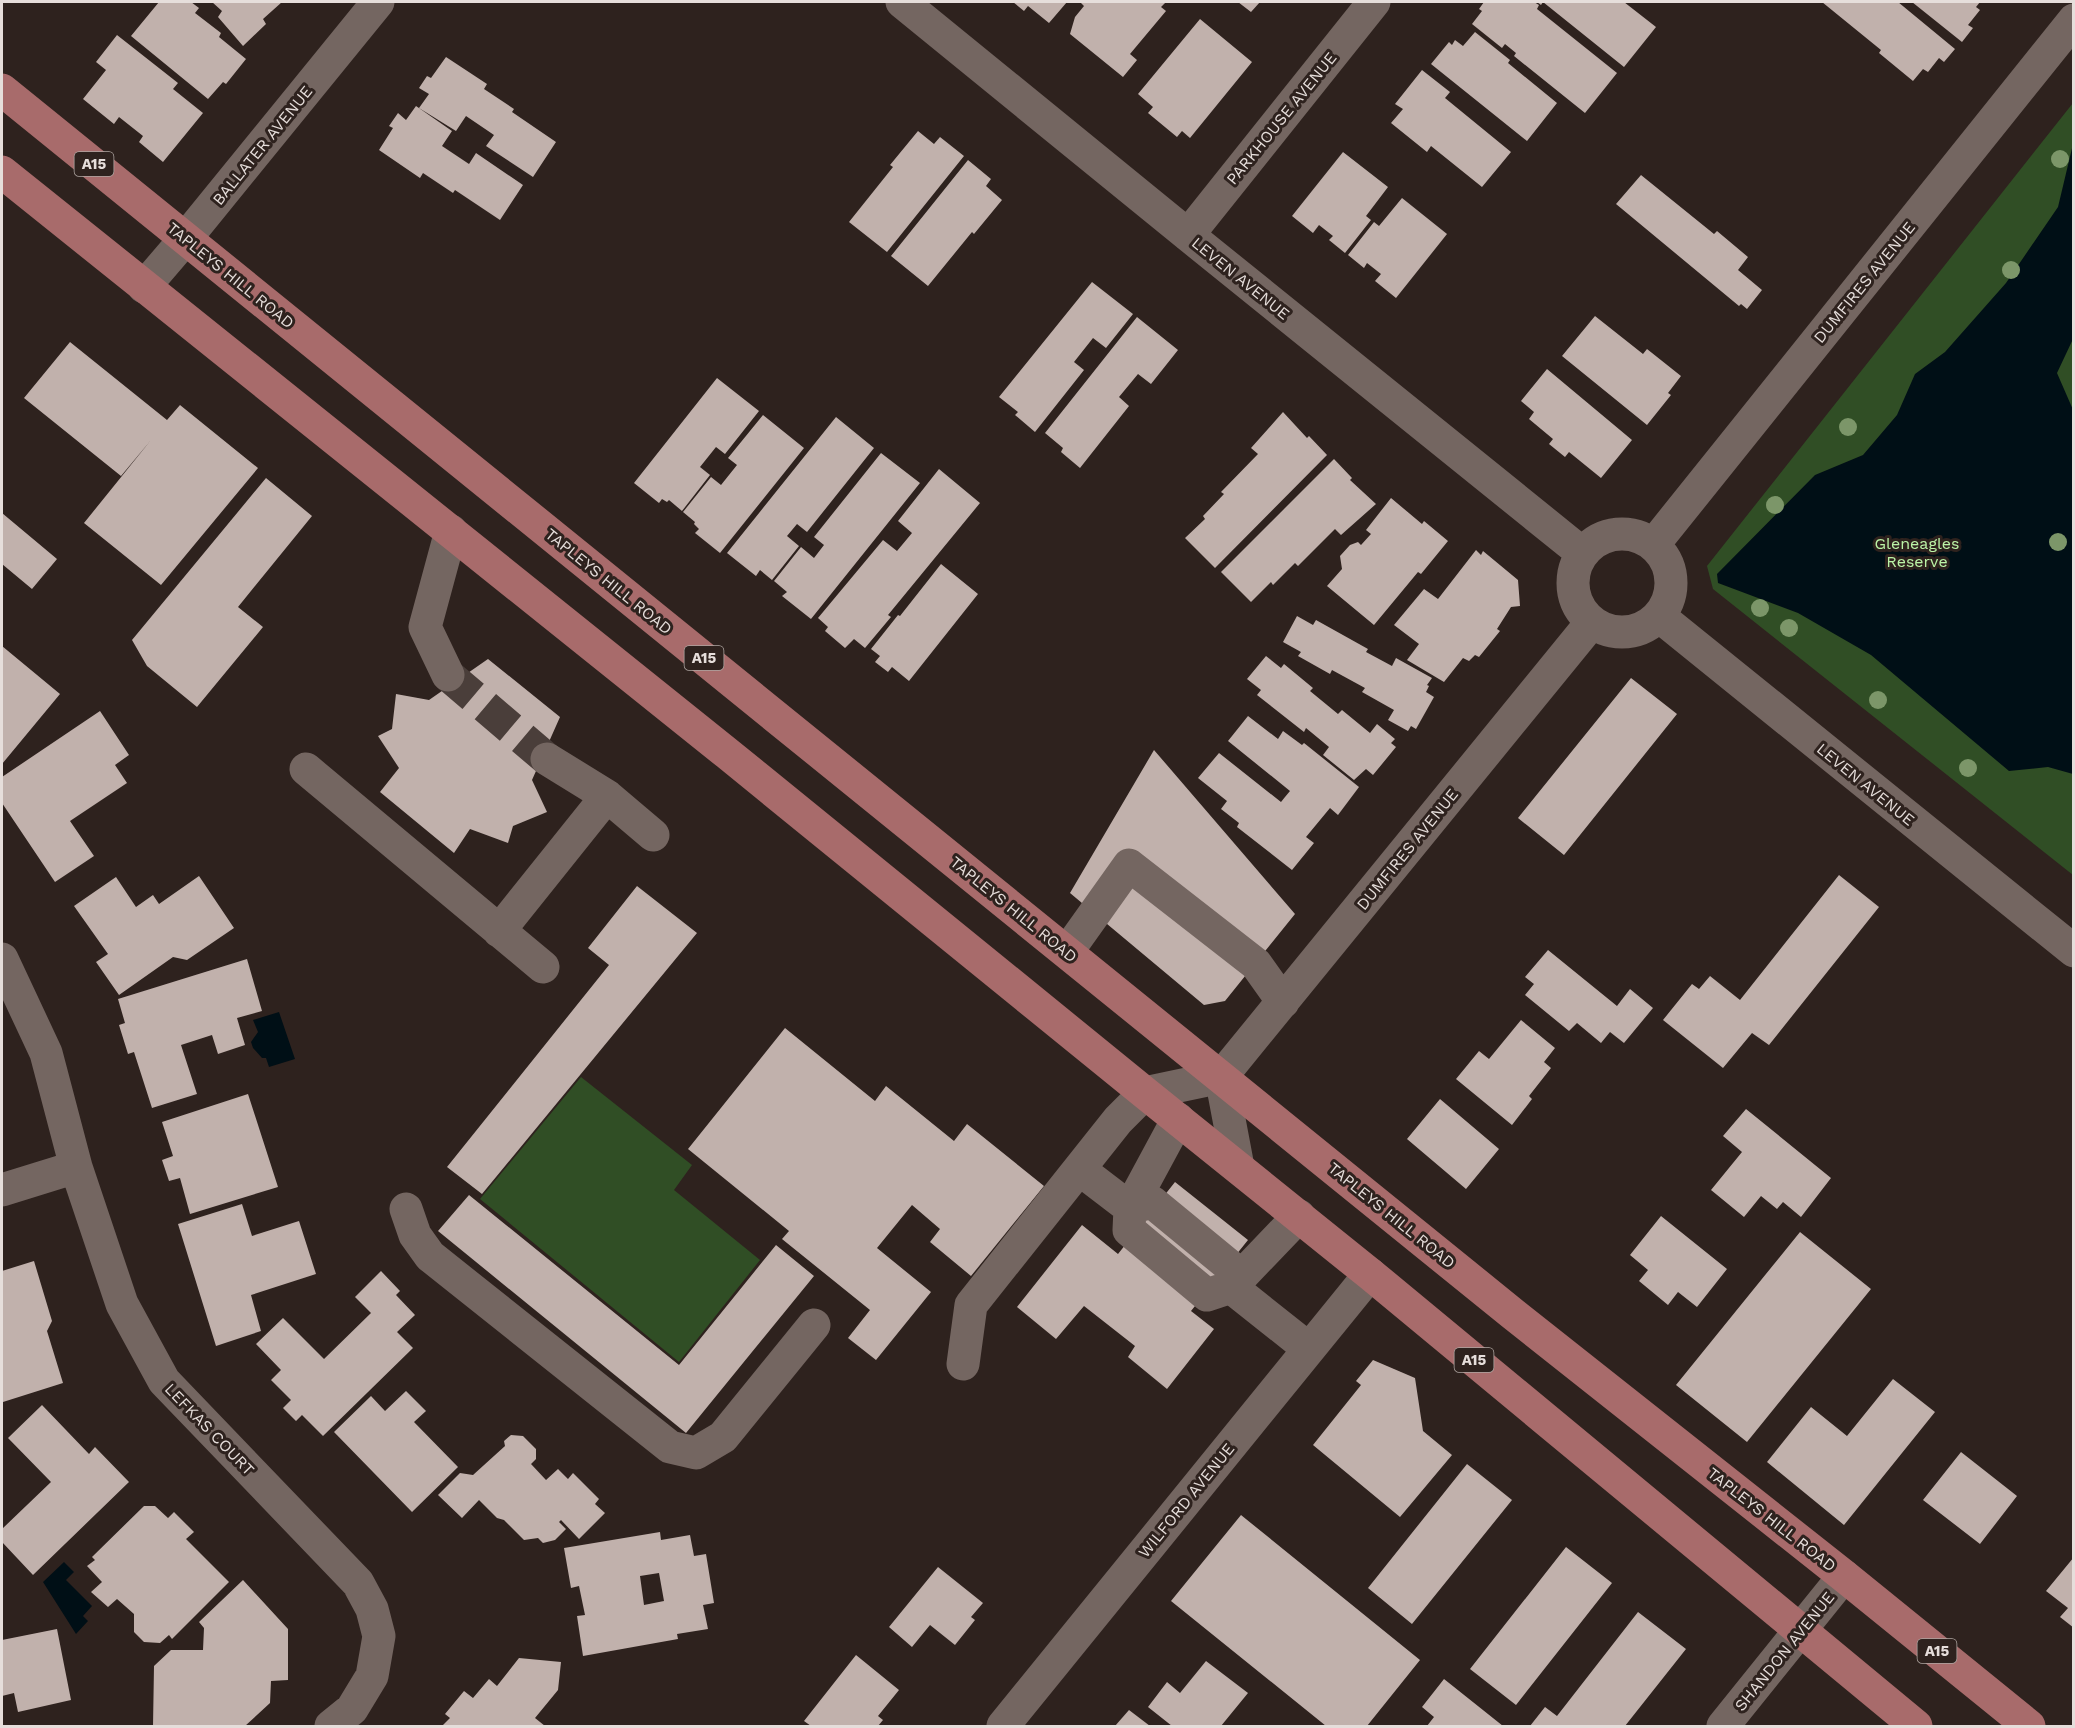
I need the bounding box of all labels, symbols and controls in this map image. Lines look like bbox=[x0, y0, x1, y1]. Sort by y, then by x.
street label: PARKHOUSE AVENUE bbox=[1222, 48, 1341, 188]
street label: BALLATER AVENUE bbox=[208, 82, 316, 209]
road number: A15 bbox=[74, 152, 113, 176]
street label: TAPLEYS HILL ROAD bbox=[163, 218, 298, 332]
street label: DUMFIRES AVENUE bbox=[1810, 218, 1919, 347]
street label: LEVEN AVENUE bbox=[1188, 233, 1293, 324]
street label: TAPLEYS HILL ROAD bbox=[541, 524, 676, 638]
park label: Gleneagles Reserve bbox=[1875, 534, 1959, 571]
road number: A15 bbox=[684, 646, 724, 670]
street label: LEVEN AVENUE bbox=[1813, 739, 1918, 830]
street label: DUMFIRES AVENUE bbox=[1353, 785, 1462, 914]
street label: TAPLEYS HILL ROAD bbox=[946, 852, 1081, 966]
street label: TAPLEYS HILL ROAD bbox=[1324, 1158, 1459, 1272]
road number: A15 bbox=[1454, 1348, 1494, 1372]
street label: LEFKAS COURT bbox=[161, 1379, 259, 1480]
street label: WILFORD AVENUE bbox=[1134, 1439, 1238, 1561]
street label: TAPLEYS HILL ROAD bbox=[1704, 1463, 1840, 1575]
street label: SHANDON AVENUE bbox=[1730, 1588, 1838, 1715]
road number: A15 bbox=[1918, 1639, 1956, 1663]

